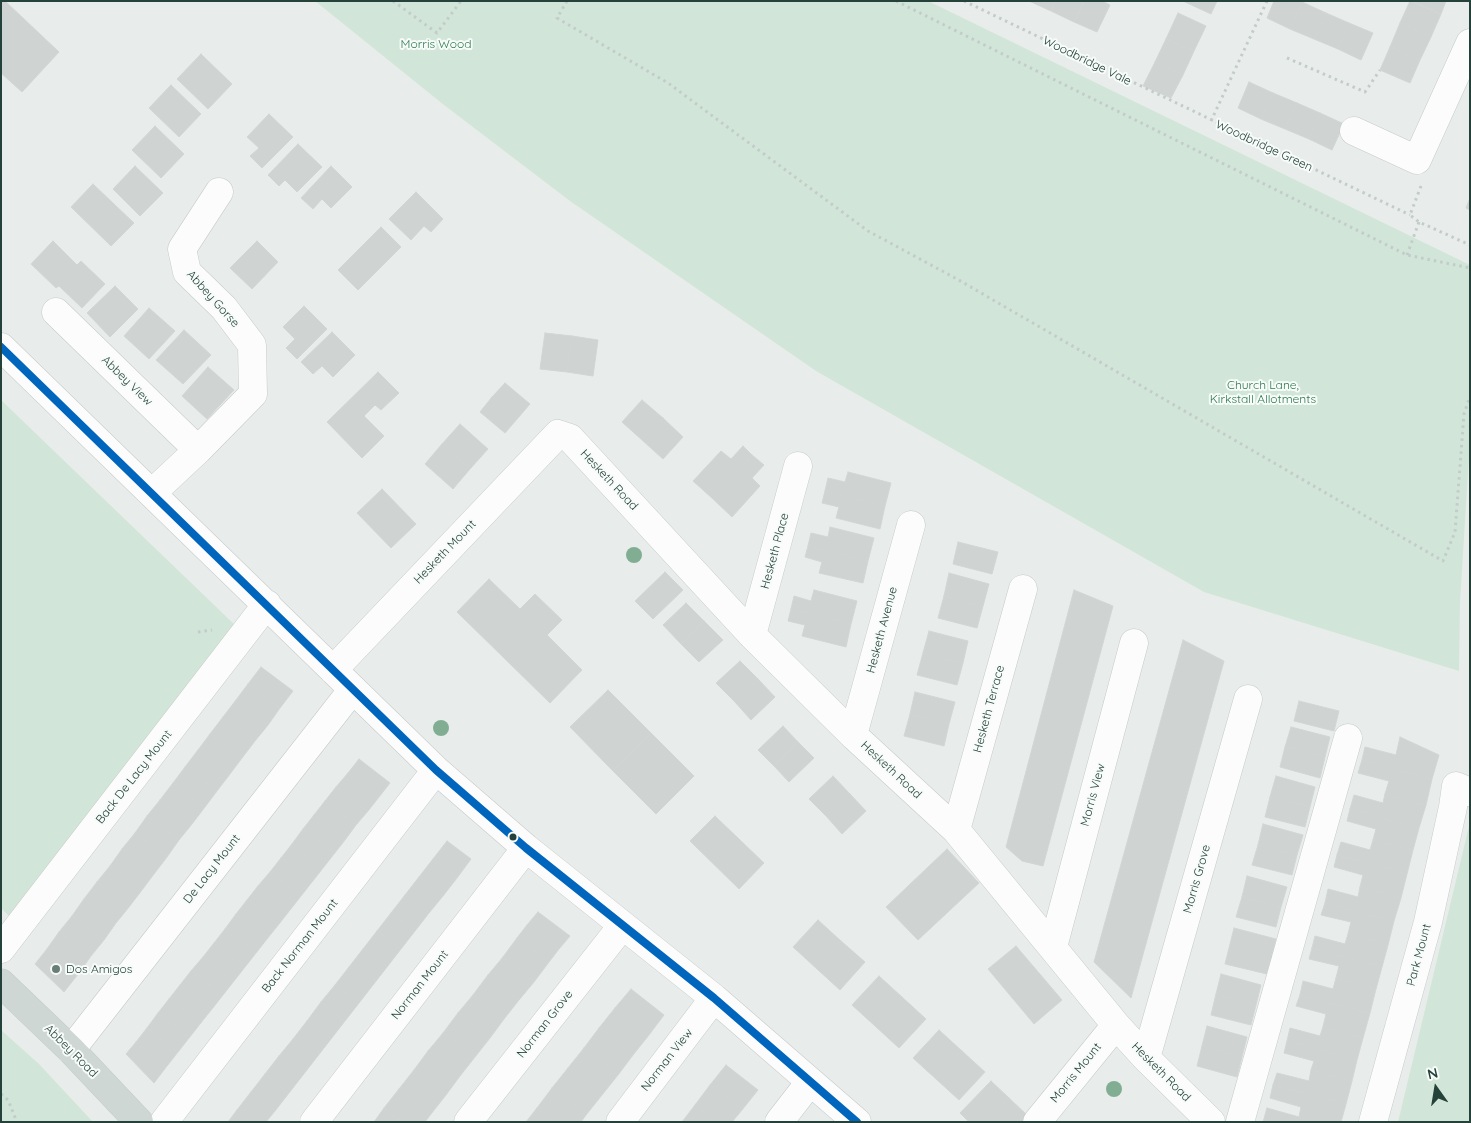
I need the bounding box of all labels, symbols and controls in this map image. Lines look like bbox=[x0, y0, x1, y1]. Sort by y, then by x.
street label: Woodbridge Vale bbox=[1040, 33, 1134, 89]
park label: Morris Wood bbox=[400, 37, 472, 51]
street label: Woodbridge Green bbox=[1213, 117, 1315, 175]
street label: Abbey Gorse bbox=[184, 268, 242, 330]
street label: Abbey View bbox=[98, 353, 156, 409]
park label: Church Lane, Kirkstall Allotments bbox=[1210, 378, 1316, 406]
street label: Hesketh Road bbox=[577, 447, 641, 513]
street label: Hesketh Place bbox=[758, 511, 792, 591]
street label: Hesketh Mount bbox=[411, 517, 479, 587]
street label: Hesketh Avenue bbox=[864, 585, 900, 675]
street label: Hesketh Terrace bbox=[970, 664, 1008, 754]
street label: Back De Lacy Mount bbox=[93, 727, 175, 827]
street label: Hesketh Road bbox=[858, 738, 924, 802]
street label: Morris View bbox=[1078, 762, 1108, 828]
street label: De Lacy Mount bbox=[181, 832, 243, 906]
unlabelled marker bbox=[508, 832, 518, 842]
street label: Morris Grove bbox=[1180, 843, 1214, 915]
street label: Back Norman Mount bbox=[259, 896, 341, 996]
street label: Park Mount bbox=[1404, 922, 1434, 988]
street label: Norman Mount bbox=[388, 947, 452, 1023]
place label: Dos Amigos bbox=[66, 962, 132, 976]
marker: Dos Amigos bbox=[50, 963, 62, 975]
street label: Norman Grove bbox=[514, 987, 576, 1061]
street label: Abbey Road bbox=[42, 1022, 100, 1080]
street label: Norman View bbox=[638, 1026, 696, 1094]
street label: Hesketh Road bbox=[1128, 1039, 1194, 1105]
street label: Morris Mount bbox=[1047, 1040, 1105, 1106]
north arrow bbox=[1411, 1063, 1461, 1113]
text: N bbox=[1426, 1063, 1440, 1083]

